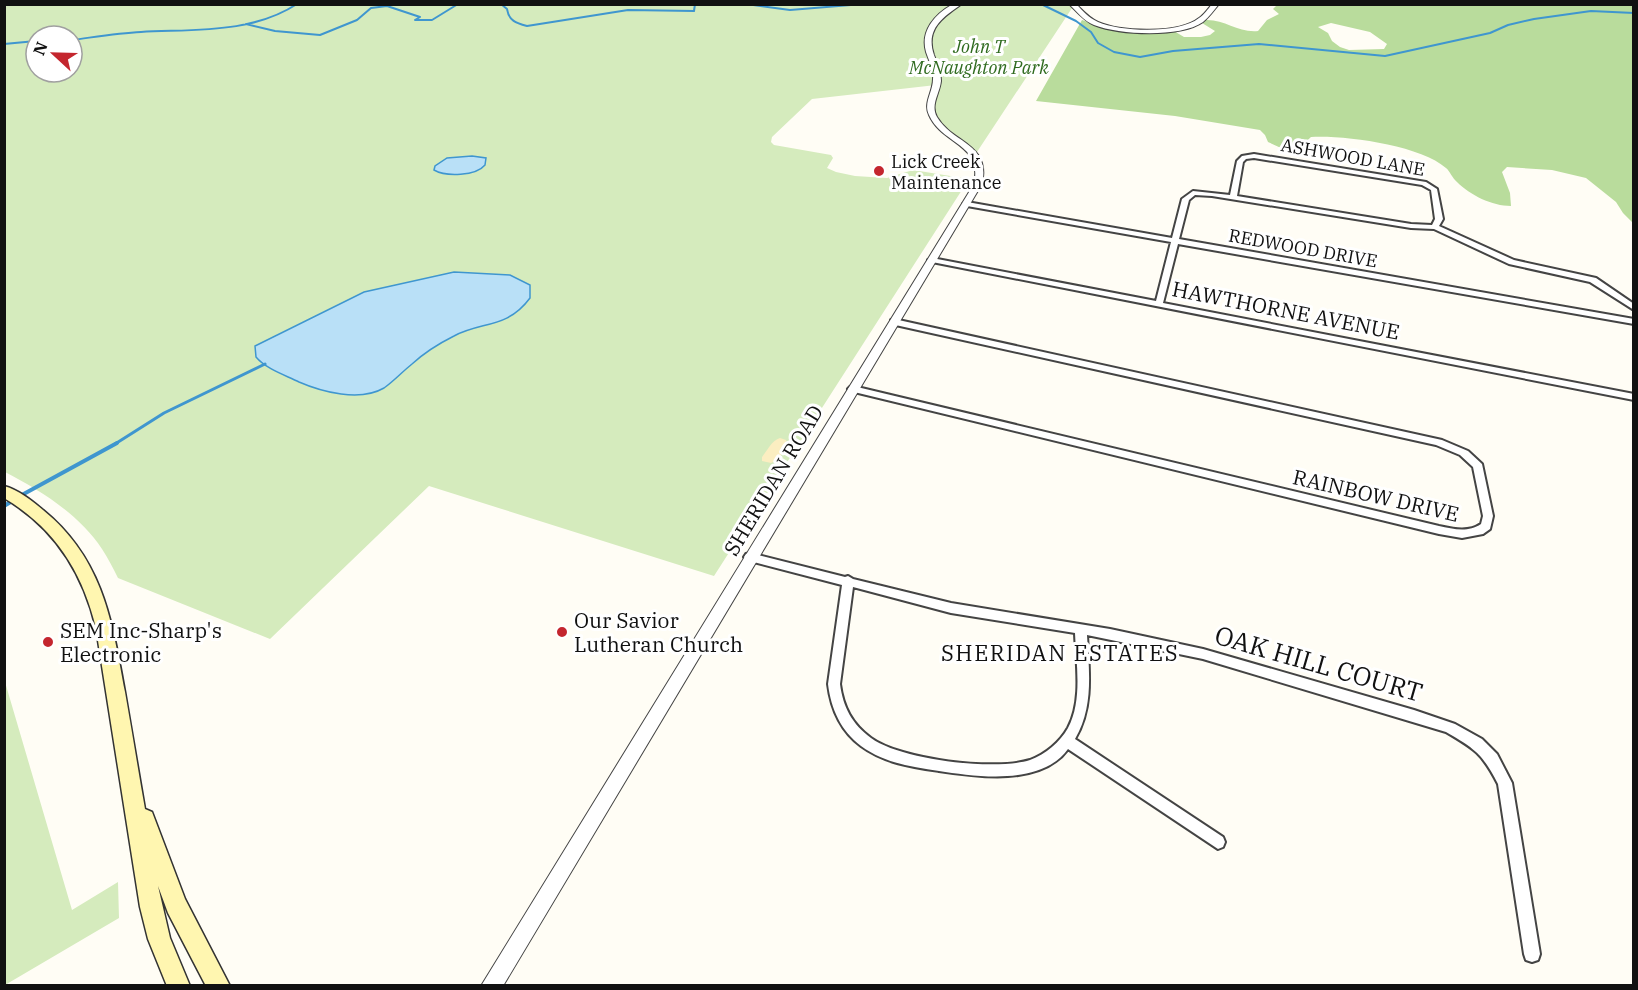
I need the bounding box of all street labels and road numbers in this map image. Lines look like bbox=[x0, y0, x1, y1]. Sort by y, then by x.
street label: ASHWOOD LANE bbox=[1279, 133, 1427, 181]
street label: REDWOOD DRIVE bbox=[1227, 224, 1379, 272]
street label: HAWTHORNE AVENUE bbox=[1170, 274, 1402, 346]
street label: SHERIDAN ROAD bbox=[717, 399, 829, 561]
street label: RAINBOW DRIVE bbox=[1290, 462, 1462, 528]
street label: OAK HILL COURT bbox=[1211, 617, 1427, 709]

